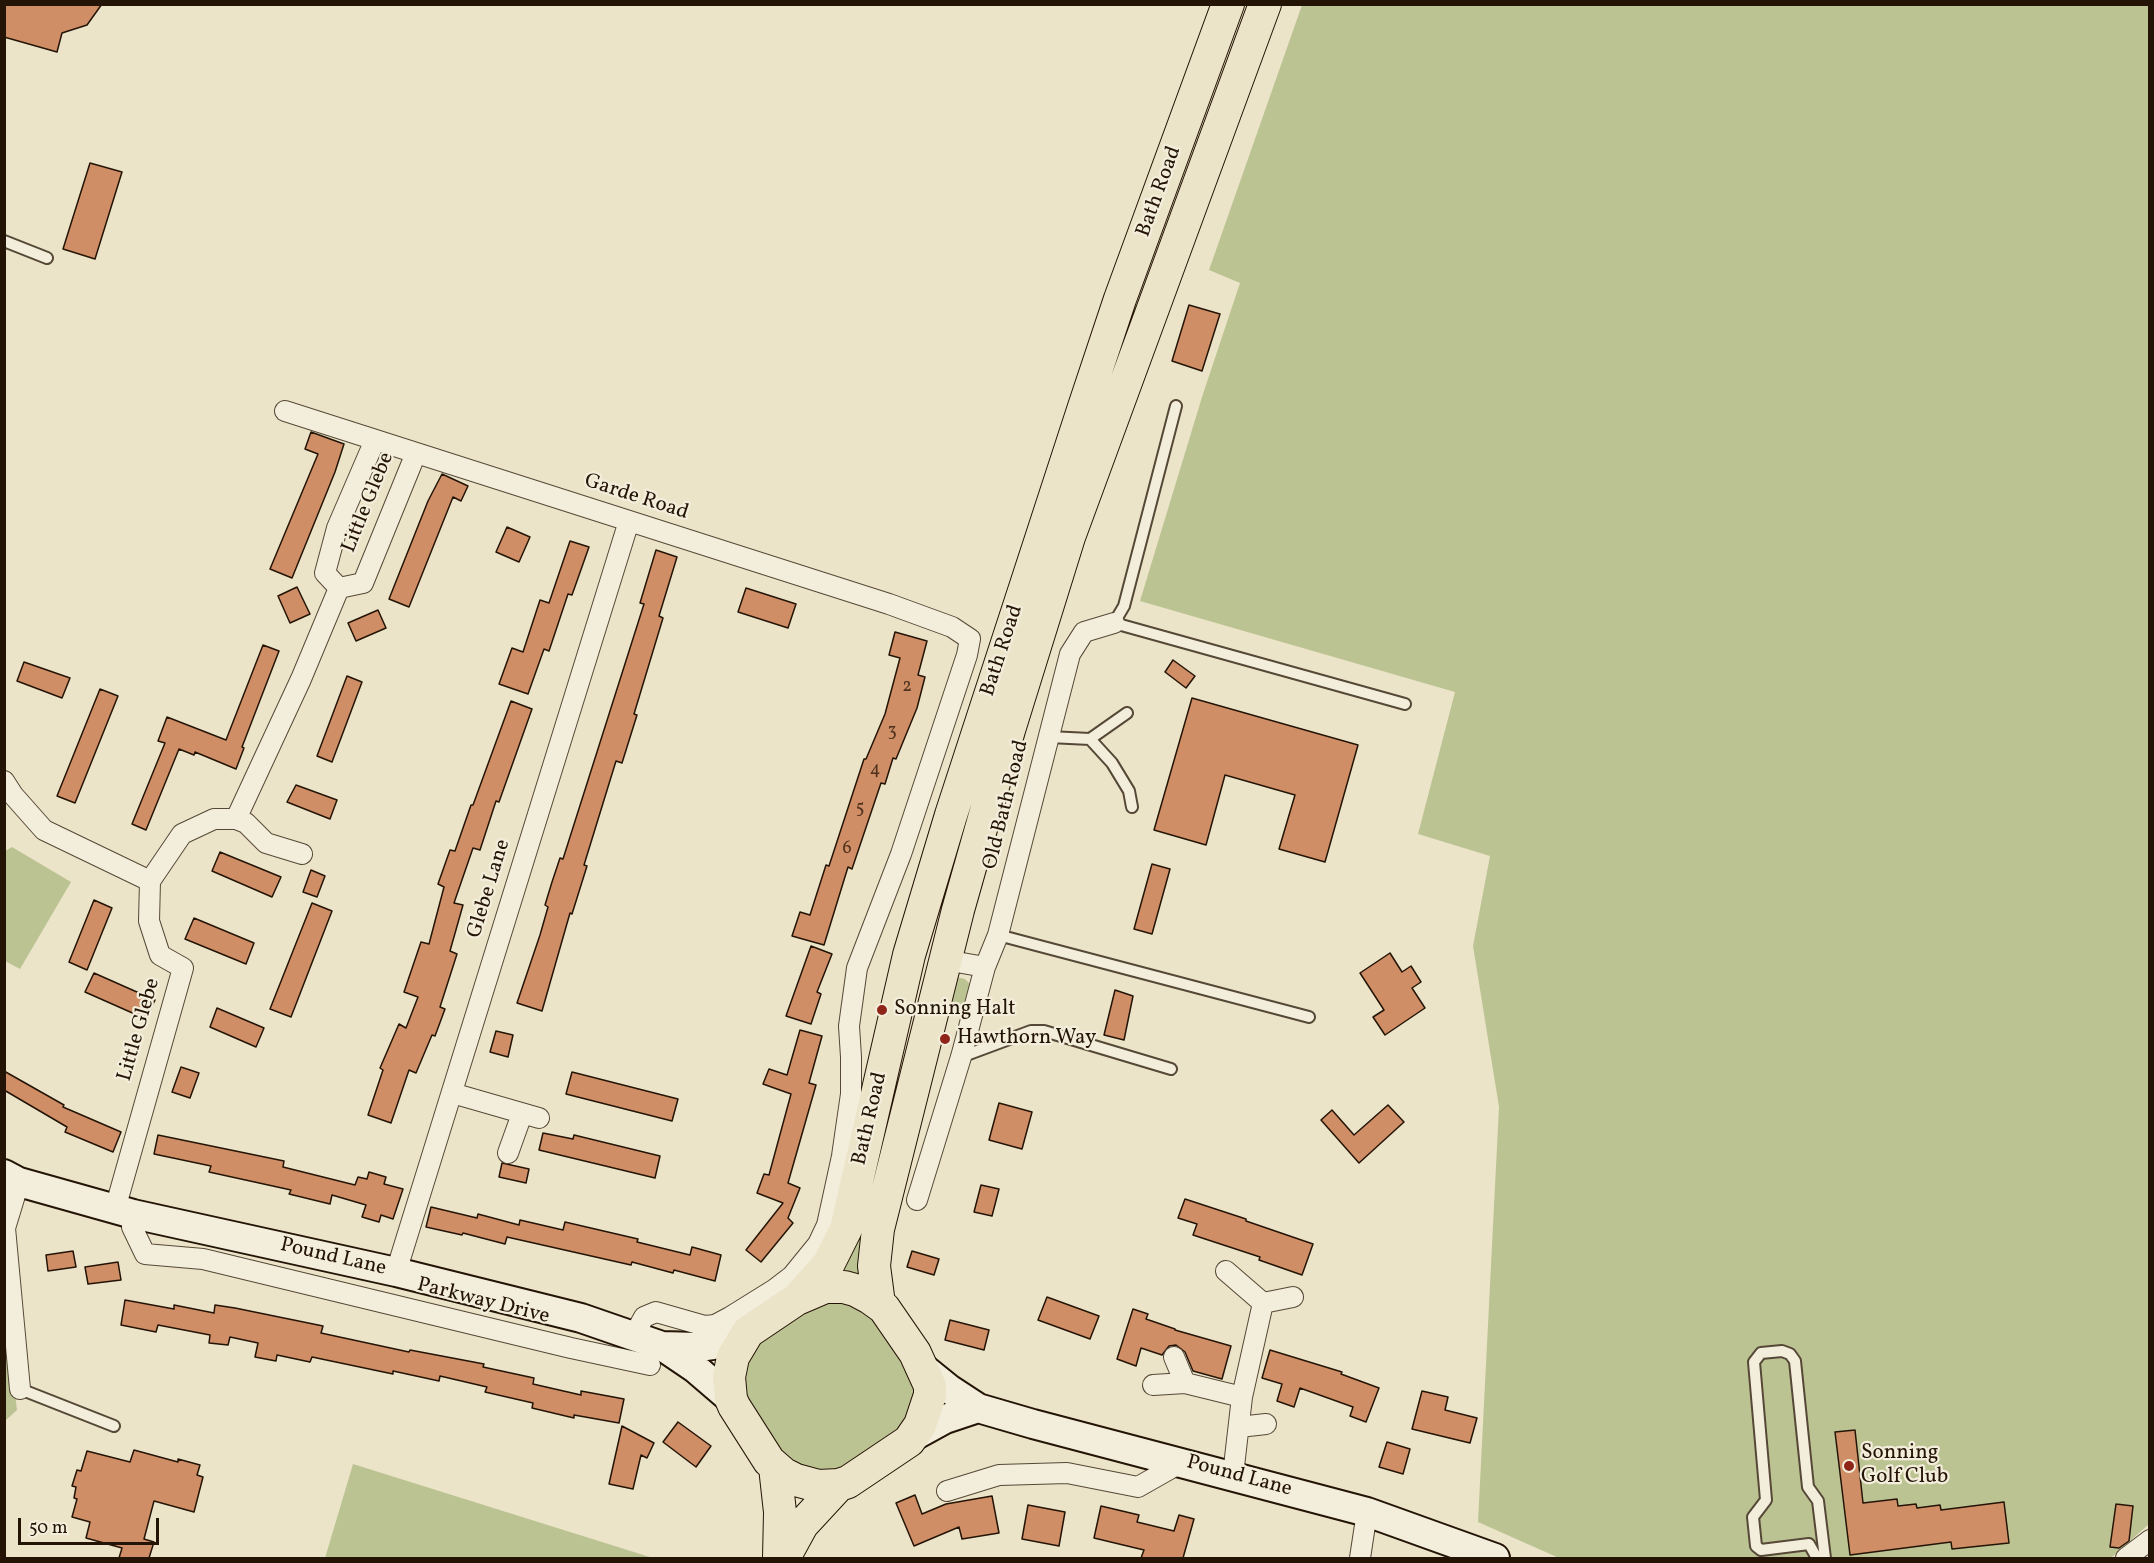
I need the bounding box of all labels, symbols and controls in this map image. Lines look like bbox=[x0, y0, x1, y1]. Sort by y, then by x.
street label: Bath Road bbox=[1132, 143, 1188, 241]
street label: Little Glebe bbox=[337, 449, 401, 557]
street label: Garde Road bbox=[581, 469, 691, 527]
street label: Bath Road bbox=[976, 602, 1030, 700]
house number: 2 bbox=[902, 677, 912, 699]
house number: 3 bbox=[887, 722, 897, 744]
street label: Old Bath Road bbox=[979, 738, 1035, 872]
house number: 4 bbox=[870, 760, 880, 782]
house number: 5 bbox=[856, 799, 864, 821]
street label: Glebe Lane bbox=[463, 837, 517, 941]
house number: 6 bbox=[842, 839, 852, 861]
street label: Little Glebe bbox=[113, 976, 167, 1084]
place label: Sonning Halt bbox=[894, 997, 1016, 1023]
marker: Sonning Halt bbox=[875, 1003, 889, 1017]
place label: Hawthorn Way bbox=[957, 1026, 1096, 1052]
marker: Hawthorn Way bbox=[938, 1032, 952, 1046]
street label: Bath Road bbox=[848, 1070, 894, 1168]
street label: Pound Lane bbox=[278, 1234, 388, 1282]
street label: Parkway Drive bbox=[414, 1273, 552, 1331]
place label: Sonning Golf Club bbox=[1861, 1441, 1948, 1491]
street label: Pound Lane bbox=[1184, 1451, 1294, 1503]
marker: Sonning Golf Club bbox=[1842, 1459, 1856, 1473]
scale bar bbox=[21, 1506, 162, 1544]
text: 50 m bbox=[29, 1516, 68, 1541]

